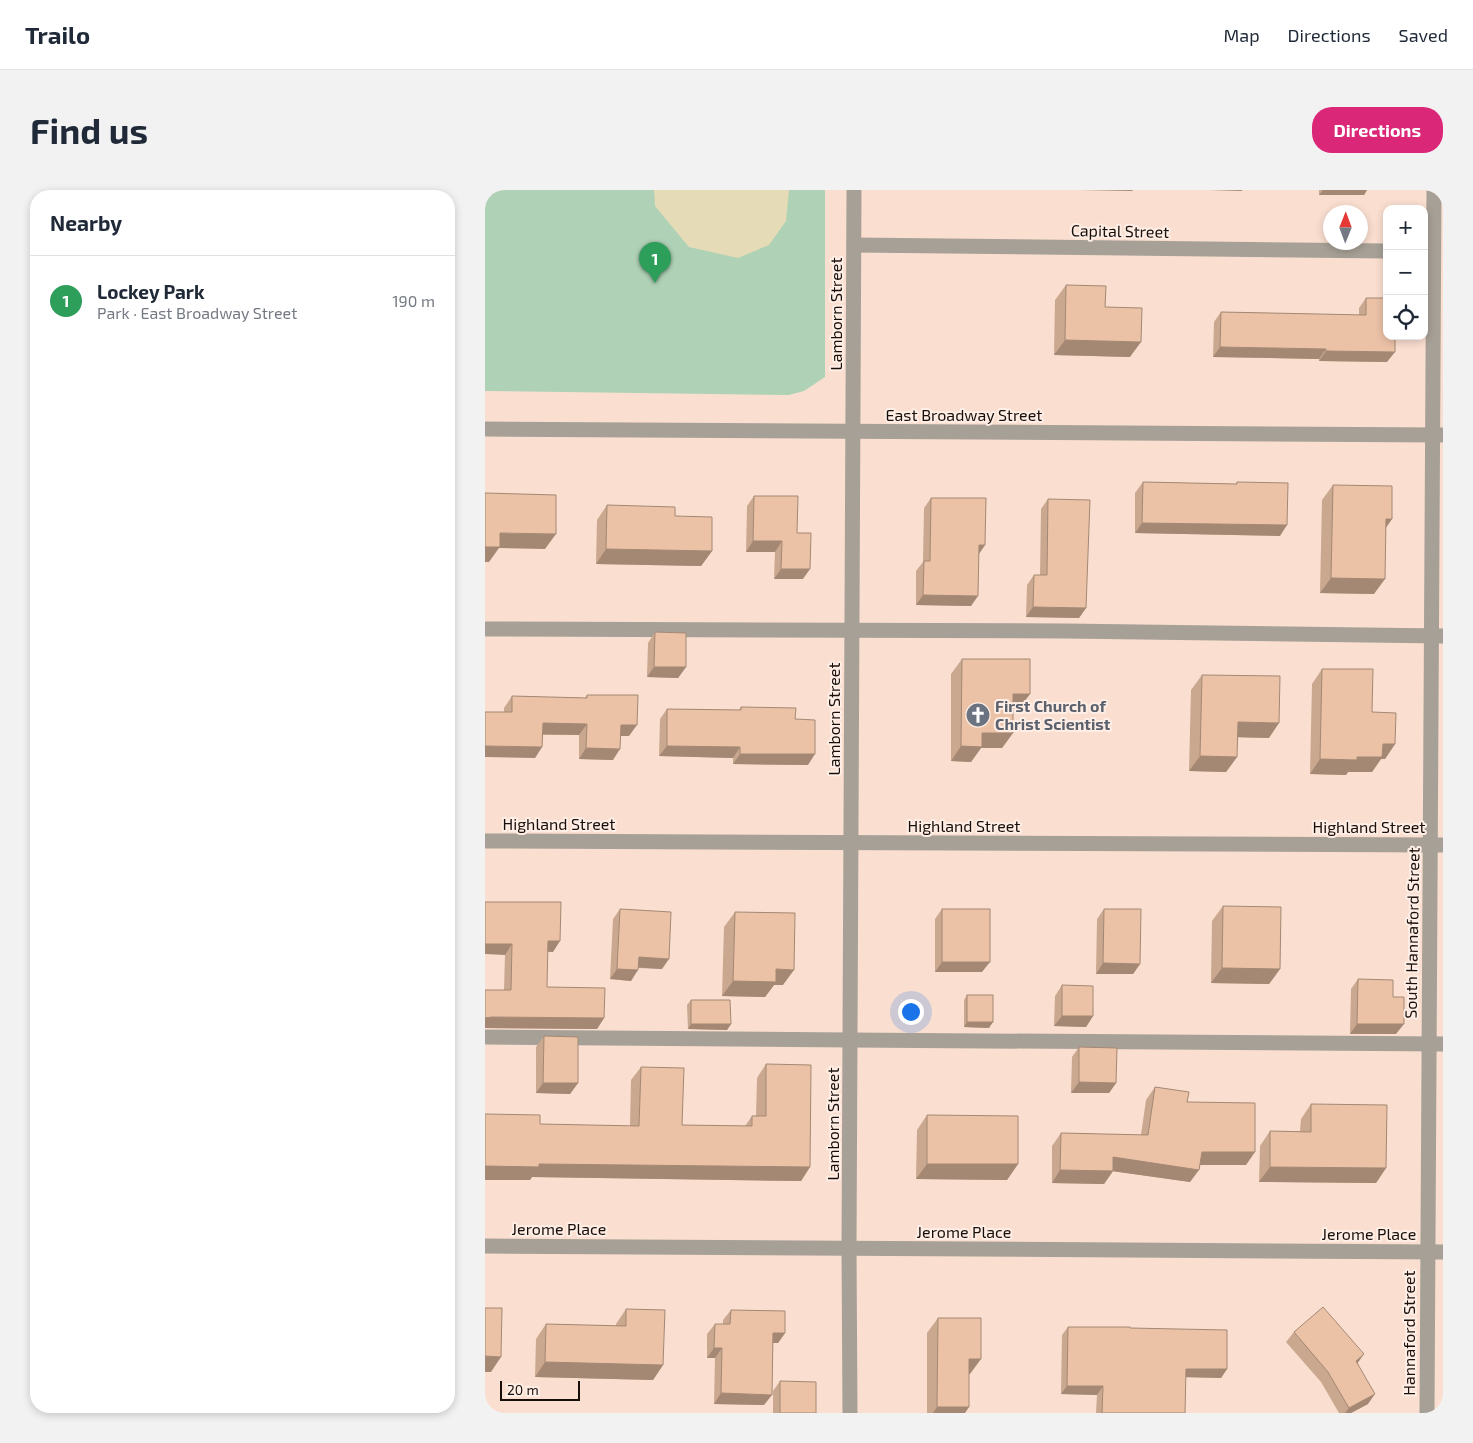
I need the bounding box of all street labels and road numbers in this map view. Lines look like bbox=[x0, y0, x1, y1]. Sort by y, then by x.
street label: Capital Street bbox=[1071, 220, 1169, 241]
street label: Lamborn Street bbox=[826, 258, 845, 370]
street label: East Broadway Street bbox=[886, 405, 1042, 424]
street label: Lamborn Street bbox=[824, 663, 843, 775]
street label: Highland Street bbox=[503, 814, 615, 833]
street label: Highland Street bbox=[908, 816, 1020, 835]
street label: Highland Street bbox=[1313, 817, 1425, 836]
street label: South Hannaford Street bbox=[1401, 847, 1422, 1019]
street label: Lamborn Street bbox=[823, 1068, 842, 1180]
street label: Jerome Place bbox=[512, 1219, 606, 1238]
street label: Jerome Place bbox=[917, 1222, 1011, 1241]
street label: Jerome Place bbox=[1322, 1224, 1416, 1243]
street label: Hannaford Street bbox=[1399, 1270, 1418, 1396]

